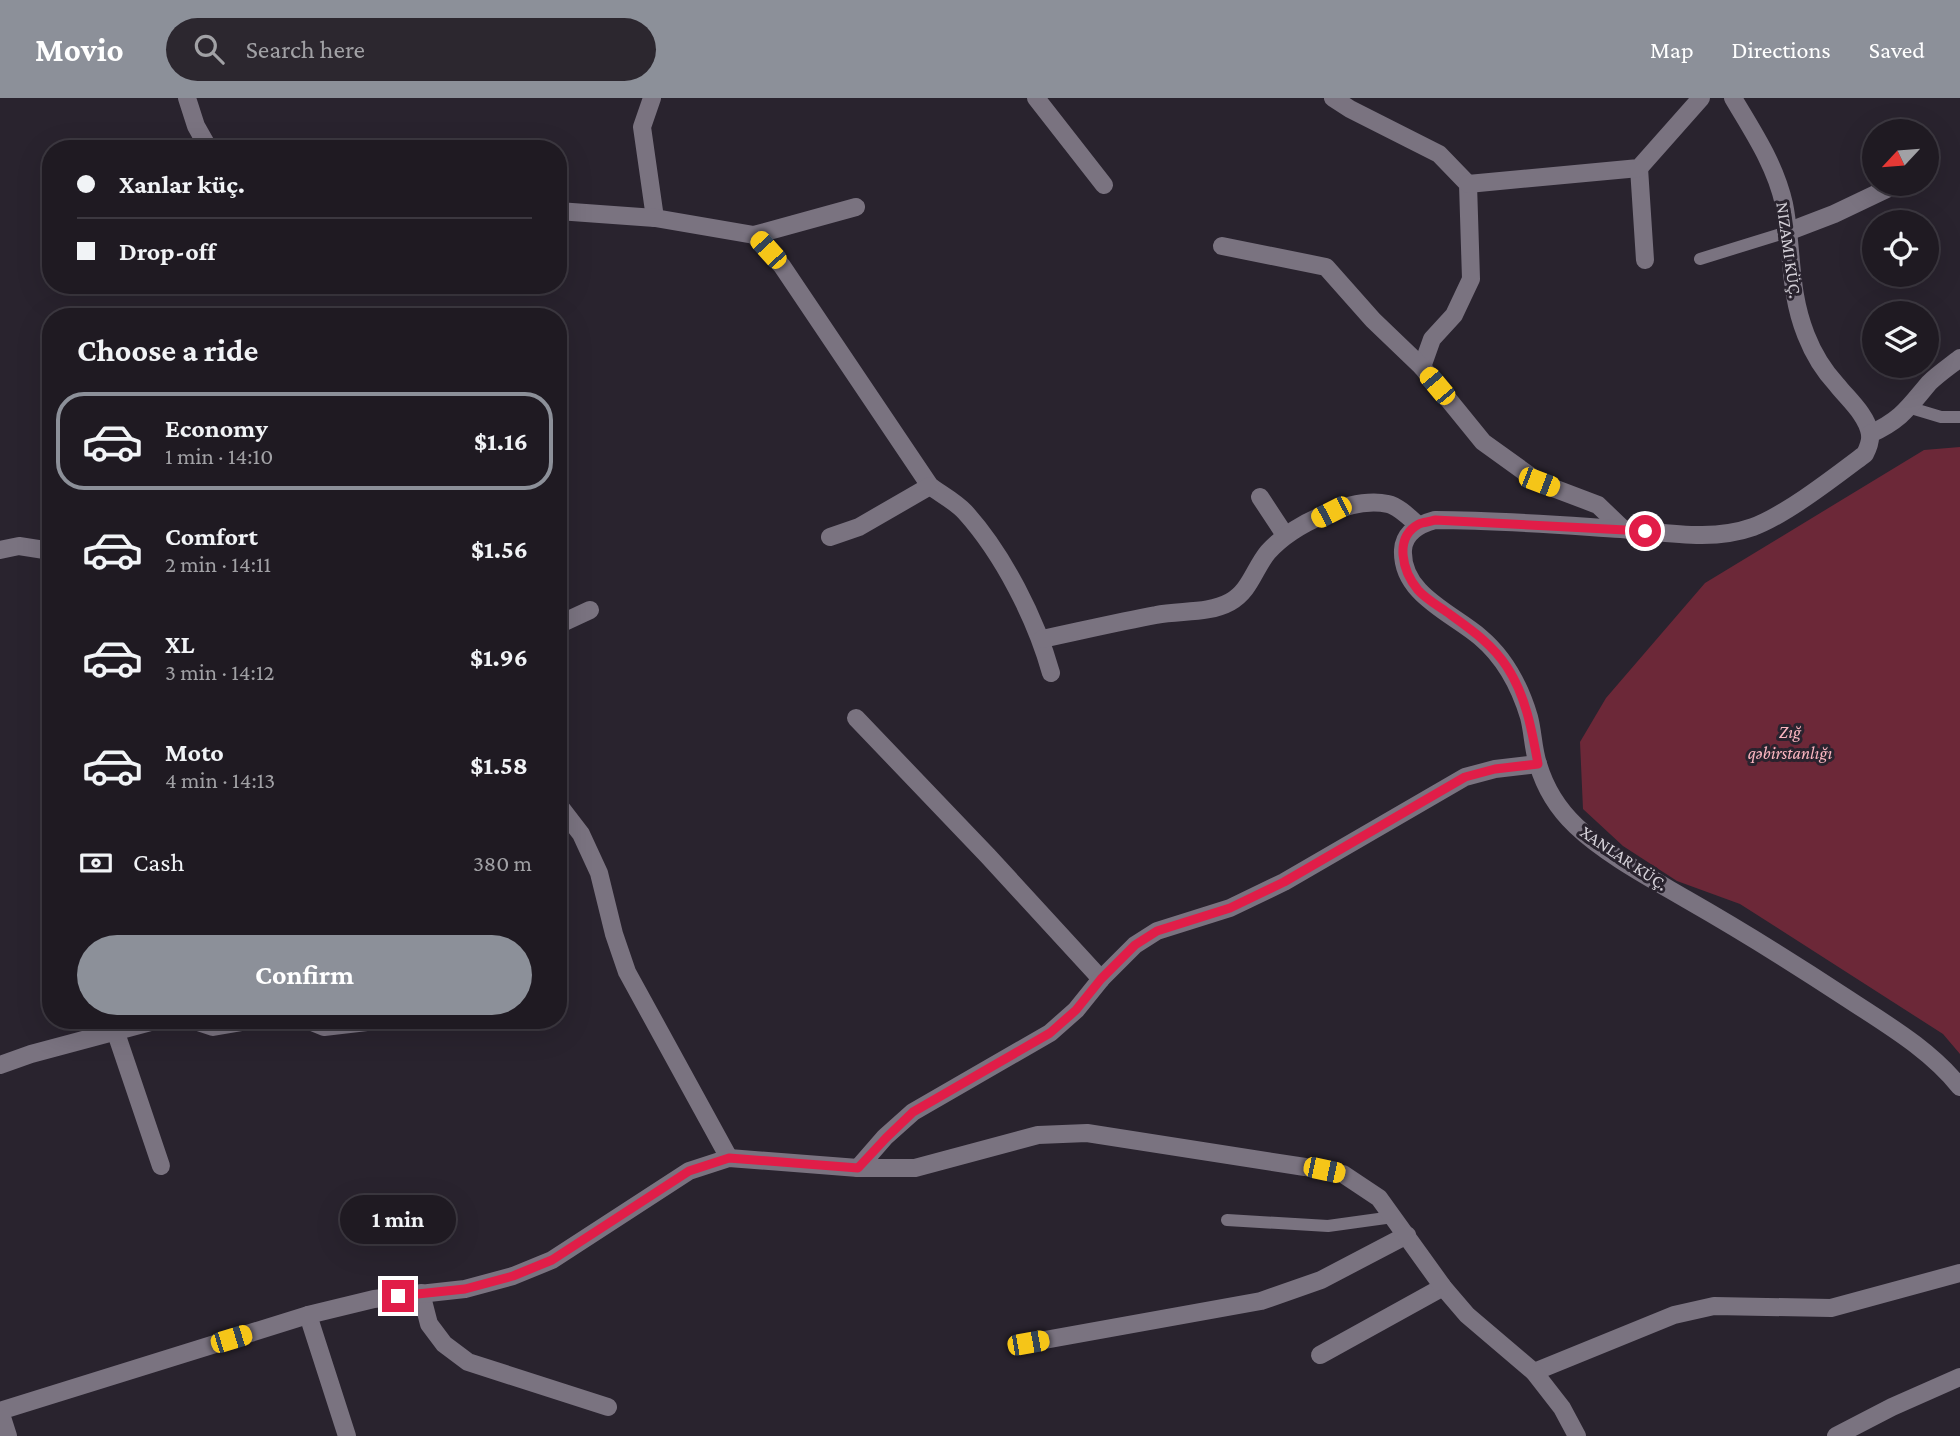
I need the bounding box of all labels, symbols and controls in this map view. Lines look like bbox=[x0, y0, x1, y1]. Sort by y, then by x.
search box bbox=[166, 18, 656, 81]
icon: search bbox=[190, 30, 228, 68]
text: Movio bbox=[35, 31, 124, 68]
text: Search here bbox=[246, 35, 365, 64]
text: Map bbox=[1650, 36, 1694, 63]
text: Directions bbox=[1732, 36, 1831, 63]
text: Saved bbox=[1869, 36, 1925, 63]
north arrow bbox=[1862, 119, 1939, 196]
map controls bbox=[1862, 119, 1939, 378]
text: Xanlar küç. bbox=[119, 170, 245, 199]
street label: NIZAMI KÜÇ. bbox=[1772, 201, 1806, 299]
button: locate bbox=[1862, 210, 1939, 287]
car bbox=[747, 227, 790, 273]
text: Drop-off bbox=[119, 237, 216, 266]
button: layers bbox=[1862, 301, 1939, 378]
text: Choose a ride bbox=[77, 332, 258, 368]
car bbox=[1416, 363, 1459, 409]
icon: car bbox=[81, 410, 144, 473]
text: Economy bbox=[165, 414, 268, 443]
text: $1.16 bbox=[474, 427, 528, 456]
text: 1 min · 14:10 bbox=[165, 443, 273, 469]
car bbox=[1516, 465, 1563, 499]
car bbox=[1308, 493, 1355, 531]
route start bbox=[1629, 515, 1661, 547]
icon: car bbox=[81, 518, 144, 581]
text: Comfort bbox=[165, 522, 258, 551]
text: $1.56 bbox=[471, 535, 528, 564]
text: 2 min · 14:11 bbox=[165, 551, 271, 577]
icon: car bbox=[81, 626, 144, 689]
text: XL bbox=[165, 630, 194, 659]
text: $1.96 bbox=[470, 643, 528, 672]
text: 3 min · 14:12 bbox=[165, 659, 274, 685]
park label: Zığ qəbirstanlığı bbox=[1748, 722, 1832, 763]
icon: car bbox=[81, 734, 144, 797]
text: Moto bbox=[165, 738, 224, 767]
text: $1.58 bbox=[470, 751, 528, 780]
text: 4 min · 14:13 bbox=[165, 767, 275, 793]
street label: XANLAR KÜÇ. bbox=[1577, 822, 1671, 894]
icon: cash bbox=[77, 844, 115, 882]
text: Cash bbox=[133, 848, 184, 877]
text: 380 m bbox=[473, 850, 532, 876]
button: Confirm bbox=[77, 935, 532, 1015]
car bbox=[1302, 1155, 1347, 1185]
callout: 1 min bbox=[340, 1194, 456, 1244]
text: 1 min bbox=[372, 1206, 424, 1232]
route end bbox=[382, 1280, 414, 1312]
car bbox=[208, 1323, 255, 1355]
car bbox=[1006, 1329, 1051, 1357]

